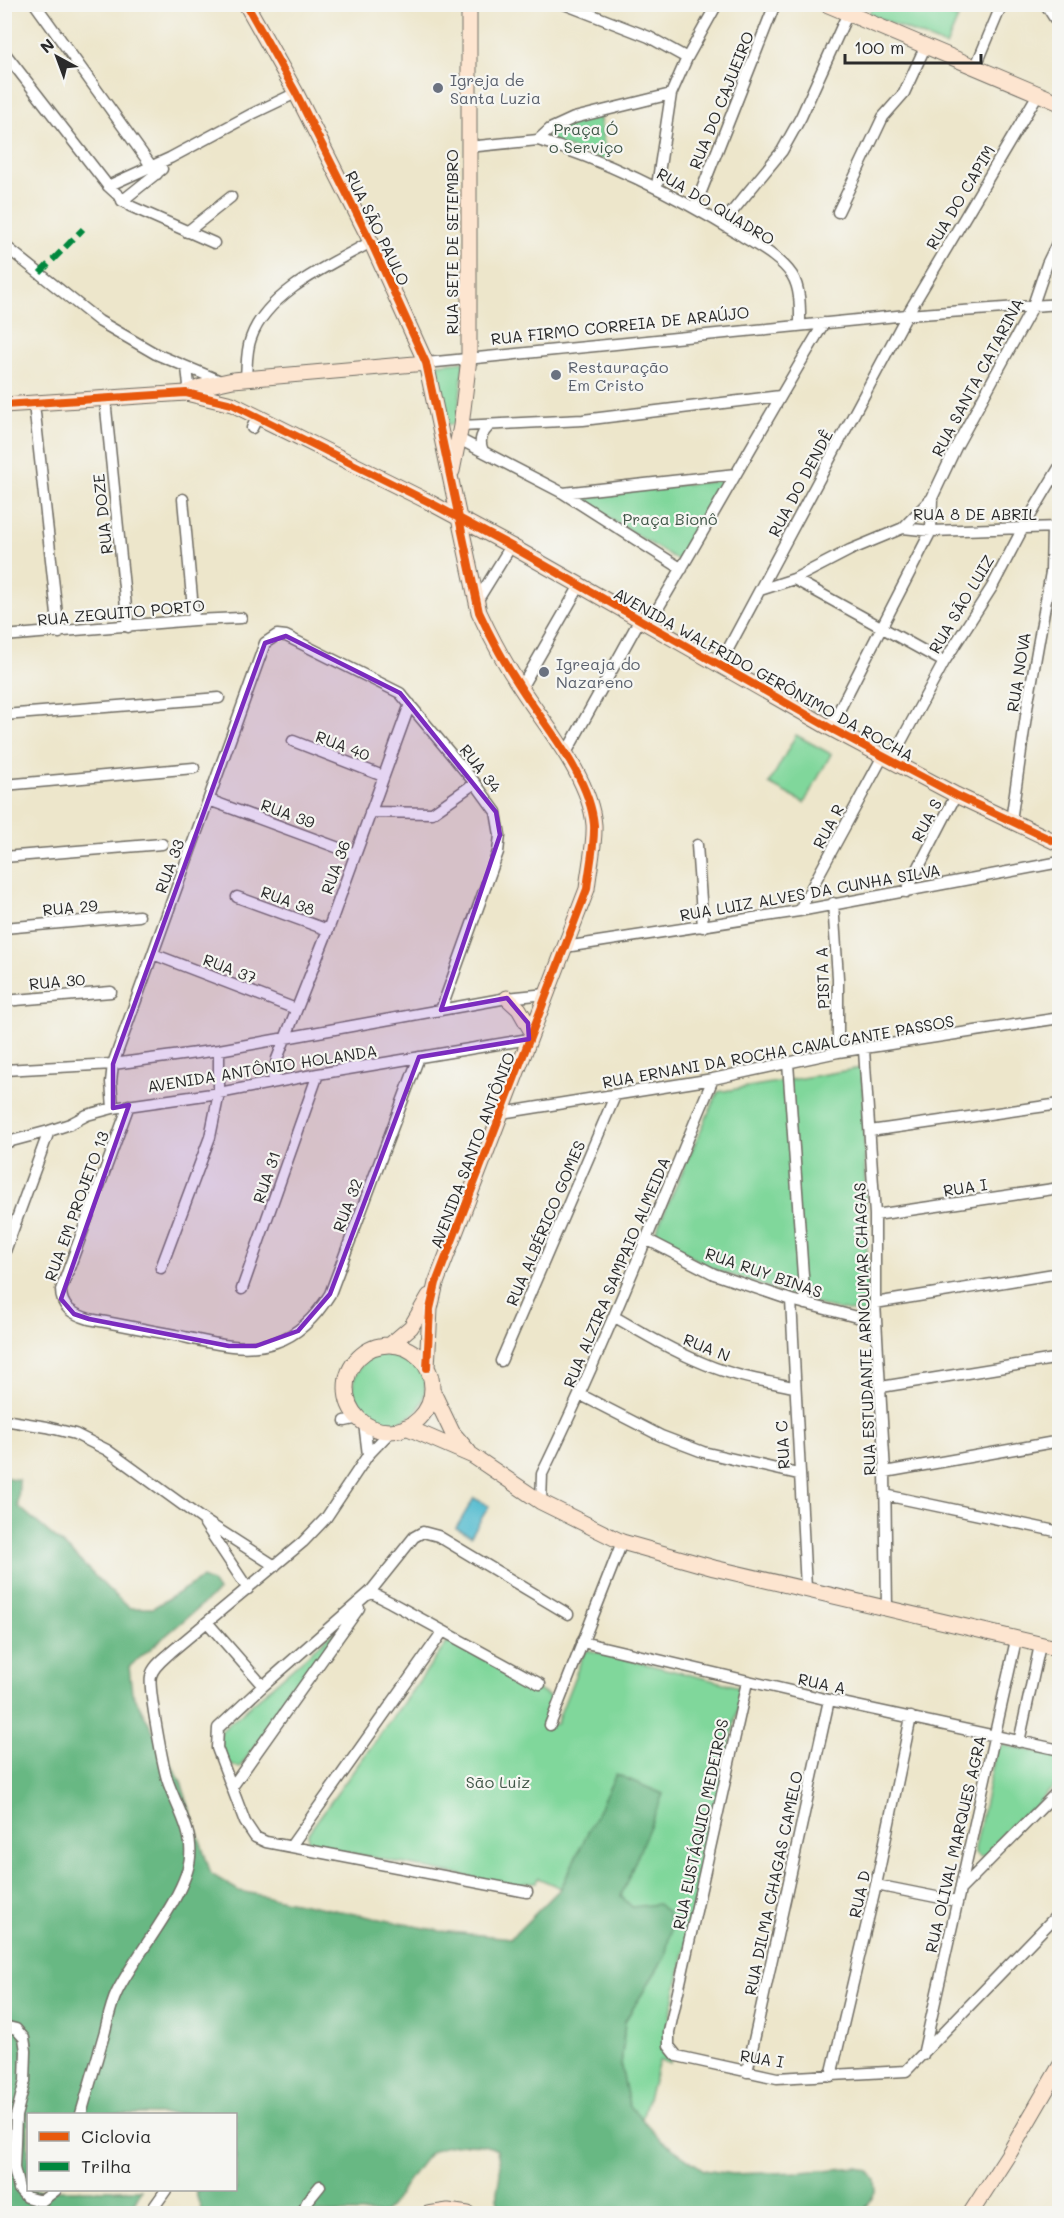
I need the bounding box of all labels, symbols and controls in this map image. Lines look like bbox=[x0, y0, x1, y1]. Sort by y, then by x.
north arrow bbox=[27, 27, 87, 87]
scale bar bbox=[845, 27, 982, 65]
street label: RUA DO CAJUEIRO bbox=[684, 28, 758, 172]
text: N bbox=[35, 33, 58, 57]
text: 100 m bbox=[854, 35, 904, 59]
place label: Igreja de Santa Luzia bbox=[450, 69, 541, 108]
marker: Igreja de Santa Luzia bbox=[431, 81, 445, 95]
park label: Praça Ó o Serviço bbox=[549, 118, 623, 157]
street label: RUA DO CAPIM bbox=[921, 141, 999, 253]
street label: RUA SETE DE SETEMBRO bbox=[441, 149, 462, 335]
street label: RUA DO QUADRO bbox=[653, 162, 779, 250]
street label: RUA SÃO PAULO bbox=[341, 167, 415, 289]
street label: RUA SANTA CATARINA bbox=[926, 294, 1028, 460]
street label: RUA FIRMO CORREIA DE ARAÚJO bbox=[490, 301, 750, 349]
place label: Restauração Em Cristo bbox=[568, 356, 669, 395]
marker: Restauração Em Cristo bbox=[549, 368, 563, 382]
street label: RUA DO DENDÊ bbox=[763, 426, 837, 540]
street label: RUA DOZE bbox=[87, 473, 117, 555]
street label: RUA 8 DE ABRIL bbox=[913, 503, 1038, 524]
park label: Praça Bionô bbox=[623, 508, 717, 529]
street label: RUA SÃO LUIZ bbox=[923, 551, 999, 657]
street label: AVENIDA WALFRIDO GERÔNIMO DA ROCHA bbox=[610, 582, 918, 766]
street label: RUA ZEQUITO PORTO bbox=[36, 594, 206, 630]
street label: RUA NOVA bbox=[1001, 631, 1035, 713]
place label: Igreaja do Nazareno bbox=[556, 653, 640, 692]
marker: Igreaja do Nazareno bbox=[537, 665, 551, 679]
street label: RUA 40 bbox=[313, 725, 373, 765]
street label: RUA 34 bbox=[456, 740, 507, 797]
street label: RUA 39 bbox=[258, 794, 318, 832]
street label: RUA S bbox=[906, 795, 946, 845]
street label: RUA R bbox=[808, 800, 848, 852]
street label: RUA 33 bbox=[150, 836, 188, 896]
street label: RUA 36 bbox=[316, 837, 354, 897]
street label: RUA LUIZ ALVES DA CUNHA SILVA bbox=[678, 859, 942, 925]
street label: RUA 38 bbox=[258, 881, 318, 920]
street label: RUA 29 bbox=[41, 894, 99, 920]
street label: PISTA A bbox=[810, 947, 834, 1009]
street label: RUA 37 bbox=[200, 948, 260, 988]
street label: RUA 30 bbox=[28, 968, 86, 994]
street label: RUA ERNANI DA ROCHA CAVALCANTE PASSOS bbox=[601, 1010, 955, 1092]
street label: AVENIDA ANTÔNIO HOLANDA bbox=[145, 1039, 379, 1097]
street label: AVENIDA SANTO ANTÔNIO bbox=[425, 1049, 519, 1251]
street label: RUA EM PROJETO 13 bbox=[39, 1128, 113, 1284]
street label: RUA ALBÉRICO GOMES bbox=[501, 1137, 589, 1309]
street label: RUA 31 bbox=[247, 1148, 285, 1206]
street label: RUA ALZIRA SAMPAIO ALMEIDA bbox=[558, 1154, 674, 1390]
street label: RUA I bbox=[942, 1173, 988, 1201]
street label: RUA 32 bbox=[327, 1175, 367, 1235]
street label: RUA ESTUDANTE ARNOUMAR CHAGAS bbox=[848, 1182, 880, 1476]
street label: RUA RUY BINAS bbox=[703, 1242, 825, 1302]
street label: RUA N bbox=[680, 1328, 734, 1366]
street label: RUA C bbox=[770, 1420, 794, 1470]
street label: RUA A bbox=[796, 1668, 848, 1698]
street label: RUA EUSTÁQUIO MEDEIROS bbox=[667, 1717, 733, 1931]
street label: RUA OLIVAL MARQUES AGRA bbox=[920, 1733, 990, 1955]
street label: RUA DILMA CHAGAS CAMELO bbox=[739, 1769, 807, 1997]
park label: São Luiz bbox=[466, 1771, 530, 1792]
street label: RUA D bbox=[843, 1868, 875, 1920]
street label: RUA I bbox=[739, 2044, 785, 2072]
legend bbox=[27, 2113, 237, 2191]
text: Ciclovia bbox=[81, 2124, 151, 2148]
text: Trilha bbox=[81, 2154, 131, 2178]

